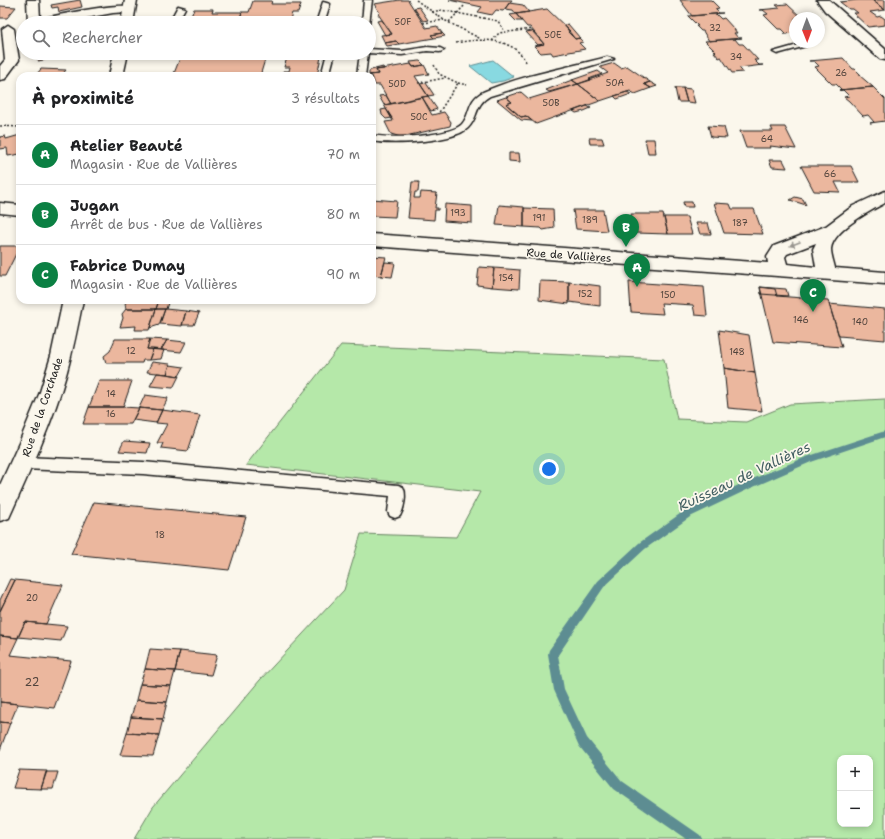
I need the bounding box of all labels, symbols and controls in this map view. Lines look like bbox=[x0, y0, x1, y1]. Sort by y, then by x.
north arrow bbox=[789, 12, 825, 48]
search box bbox=[16, 16, 376, 60]
house number: 50F bbox=[395, 16, 411, 28]
house number: 32 bbox=[709, 22, 721, 34]
icon: search bbox=[30, 27, 52, 49]
text: Rechercher bbox=[62, 28, 143, 48]
house number: 50E bbox=[544, 29, 562, 41]
house number: 34 bbox=[730, 51, 742, 63]
house number: 26 bbox=[835, 67, 847, 79]
house number: 50A bbox=[606, 77, 625, 89]
house number: 50D bbox=[388, 78, 406, 90]
text: À proximité bbox=[32, 87, 134, 109]
text: 3 résultats bbox=[291, 90, 360, 107]
house number: 50B bbox=[542, 97, 560, 109]
house number: 50C bbox=[410, 111, 428, 123]
house number: 64 bbox=[761, 133, 773, 145]
text: Atelier Beauté bbox=[70, 136, 183, 156]
text: A bbox=[40, 146, 50, 163]
text: 70 m bbox=[326, 146, 360, 163]
text: Magasin · Rue de Vallières bbox=[70, 156, 237, 173]
house number: 66 bbox=[824, 168, 836, 180]
text: Jugan bbox=[70, 196, 119, 216]
text: B bbox=[41, 206, 49, 223]
text: 80 m bbox=[326, 206, 360, 223]
house number: 193 bbox=[450, 207, 466, 219]
house number: 191 bbox=[532, 212, 546, 224]
house number: 189 bbox=[582, 214, 598, 226]
pin: B bbox=[613, 214, 639, 247]
text: Arrêt de bus · Rue de Vallières bbox=[70, 216, 263, 233]
house number: 187 bbox=[732, 217, 748, 229]
one-way arrow bbox=[789, 241, 801, 247]
street label: Rue de Vallières bbox=[526, 245, 612, 266]
pin: A bbox=[624, 254, 650, 287]
text: Fabrice Dumay bbox=[70, 256, 185, 276]
text: C bbox=[41, 266, 49, 283]
text: 90 m bbox=[326, 266, 360, 283]
house number: 154 bbox=[498, 272, 514, 284]
text: Magasin · Rue de Vallières bbox=[70, 276, 237, 293]
pin: C bbox=[800, 279, 826, 312]
house number: 152 bbox=[578, 288, 592, 300]
house number: 150 bbox=[660, 289, 676, 301]
house number: 146 bbox=[793, 314, 809, 326]
house number: 140 bbox=[852, 316, 868, 328]
house number: 12 bbox=[126, 345, 136, 357]
house number: 148 bbox=[729, 346, 745, 358]
street label: Rue de la Corchade bbox=[18, 356, 66, 459]
house number: 14 bbox=[106, 388, 116, 400]
house number: 16 bbox=[106, 408, 116, 420]
water label: Ruisseau de Vallières bbox=[675, 437, 813, 515]
your location bbox=[539, 459, 559, 479]
house number: 18 bbox=[155, 529, 165, 541]
house number: 20 bbox=[26, 592, 38, 604]
house number: 22 bbox=[25, 675, 39, 690]
map controls bbox=[837, 755, 873, 827]
button: + bbox=[837, 755, 873, 791]
button: − bbox=[837, 791, 873, 827]

